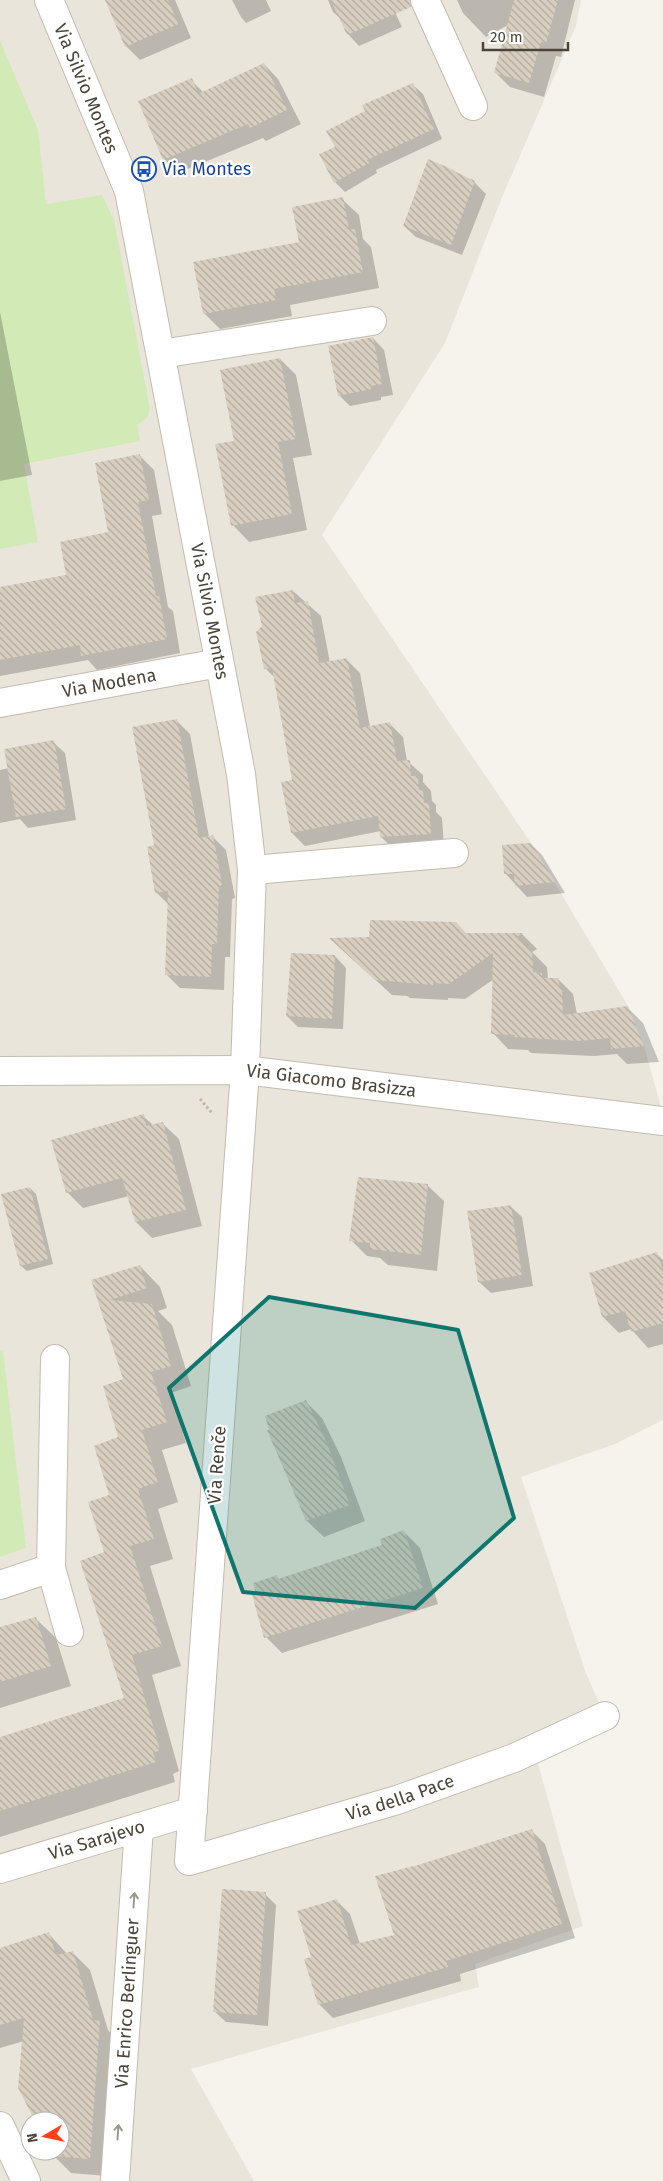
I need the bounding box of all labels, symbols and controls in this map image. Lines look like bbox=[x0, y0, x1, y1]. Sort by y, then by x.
street label: Via Silvio Montes bbox=[49, 20, 123, 157]
scale bar bbox=[483, 20, 568, 52]
text: 20 m bbox=[490, 28, 523, 46]
bus stop icon: Via Montes bbox=[131, 156, 157, 182]
place label: Via Montes bbox=[162, 158, 251, 180]
street label: Via Silvio Montes bbox=[186, 541, 234, 681]
street label: Via Modena bbox=[60, 664, 158, 702]
street label: Via Giacomo Brasizza bbox=[245, 1059, 418, 1102]
street label: Via Renče bbox=[203, 1425, 231, 1505]
street label: Via della Pace bbox=[343, 1769, 457, 1825]
street label: Via Sarajevo bbox=[46, 1815, 147, 1865]
one-way arrow bbox=[129, 1893, 138, 1909]
street label: Via Enrico Berlinguer bbox=[110, 1918, 144, 2089]
north arrow bbox=[20, 2111, 70, 2161]
one-way arrow bbox=[113, 2125, 123, 2141]
text: N bbox=[24, 2132, 42, 2144]

